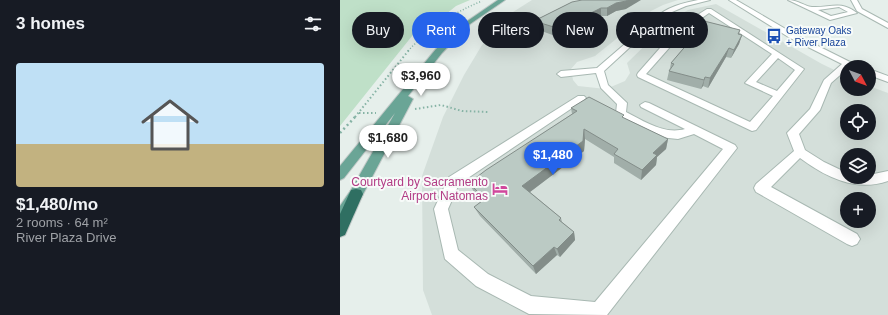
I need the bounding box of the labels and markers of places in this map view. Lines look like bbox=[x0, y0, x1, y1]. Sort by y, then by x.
place label: Gateway Oaks + River Plaza bbox=[786, 25, 852, 48]
bus stop icon: Gateway Oaks + River Plaza bbox=[765, 27, 783, 45]
pin: $3,960 bbox=[388, 63, 454, 97]
pin: $1,680 bbox=[355, 125, 421, 159]
pin: $1,480 bbox=[520, 142, 586, 176]
place label: Courtyard by Sacramento Airport Natomas bbox=[351, 175, 488, 203]
hotel icon: Courtyard by Sacramento Airport Natomas bbox=[491, 180, 509, 198]

